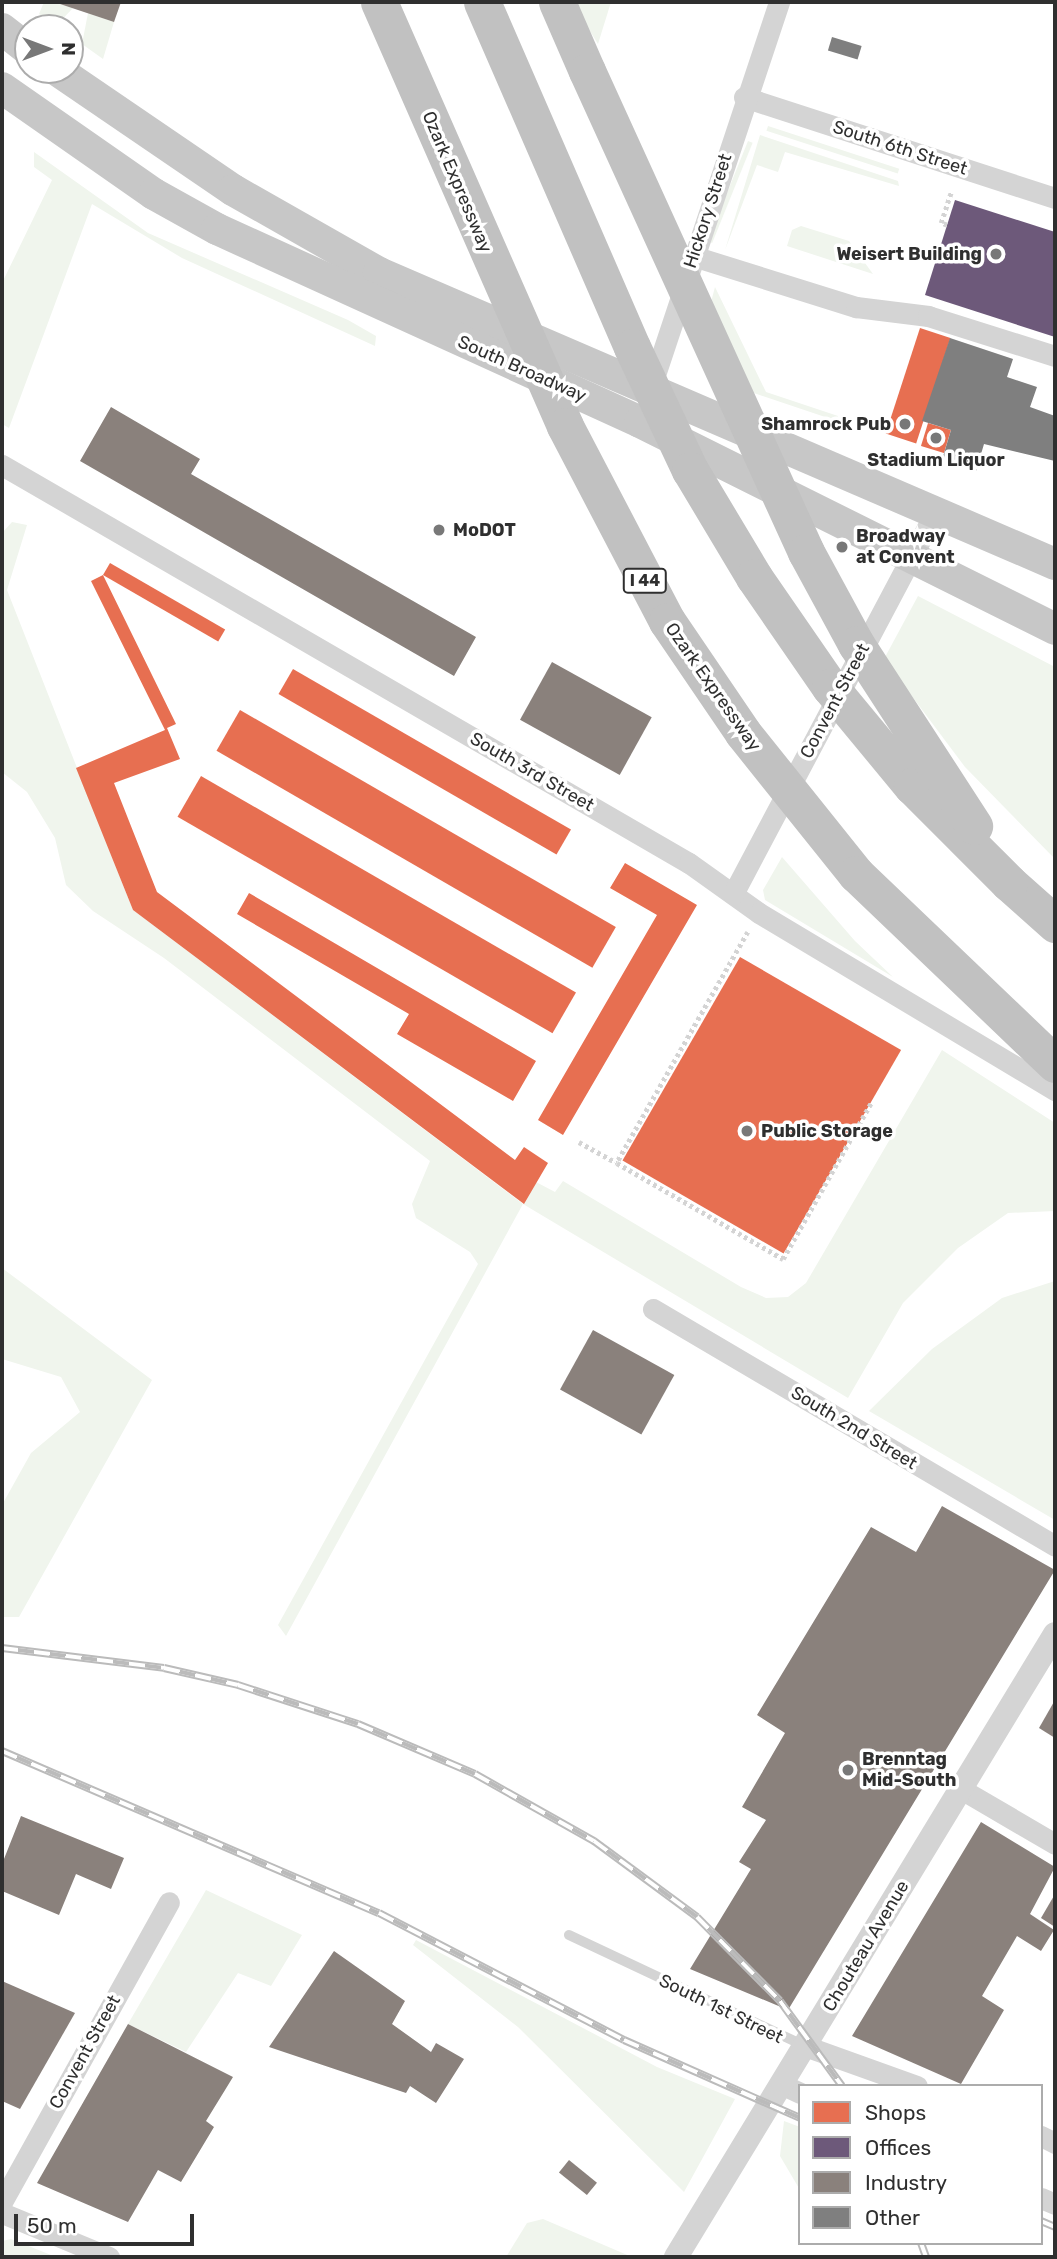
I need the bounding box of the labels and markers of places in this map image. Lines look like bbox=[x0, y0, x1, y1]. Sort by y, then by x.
place label: Weisert Building bbox=[836, 243, 982, 265]
marker: Weisert Building bbox=[988, 246, 1004, 262]
place label: Shamrock Pub bbox=[761, 413, 891, 435]
marker: Shamrock Pub bbox=[897, 416, 913, 432]
marker: Stadium Liquor bbox=[928, 430, 944, 446]
place label: Stadium Liquor bbox=[867, 449, 1005, 471]
place label: MoDOT bbox=[453, 519, 516, 541]
marker: MoDOT bbox=[431, 522, 447, 538]
place label: Broadway at Convent bbox=[856, 526, 955, 568]
marker: Broadway at Convent bbox=[834, 539, 850, 555]
place label: Public Storage bbox=[761, 1120, 893, 1142]
marker: Public Storage bbox=[739, 1123, 755, 1139]
place label: Brenntag Mid-South bbox=[862, 1749, 956, 1792]
marker: Brenntag Mid-South bbox=[840, 1762, 856, 1778]

